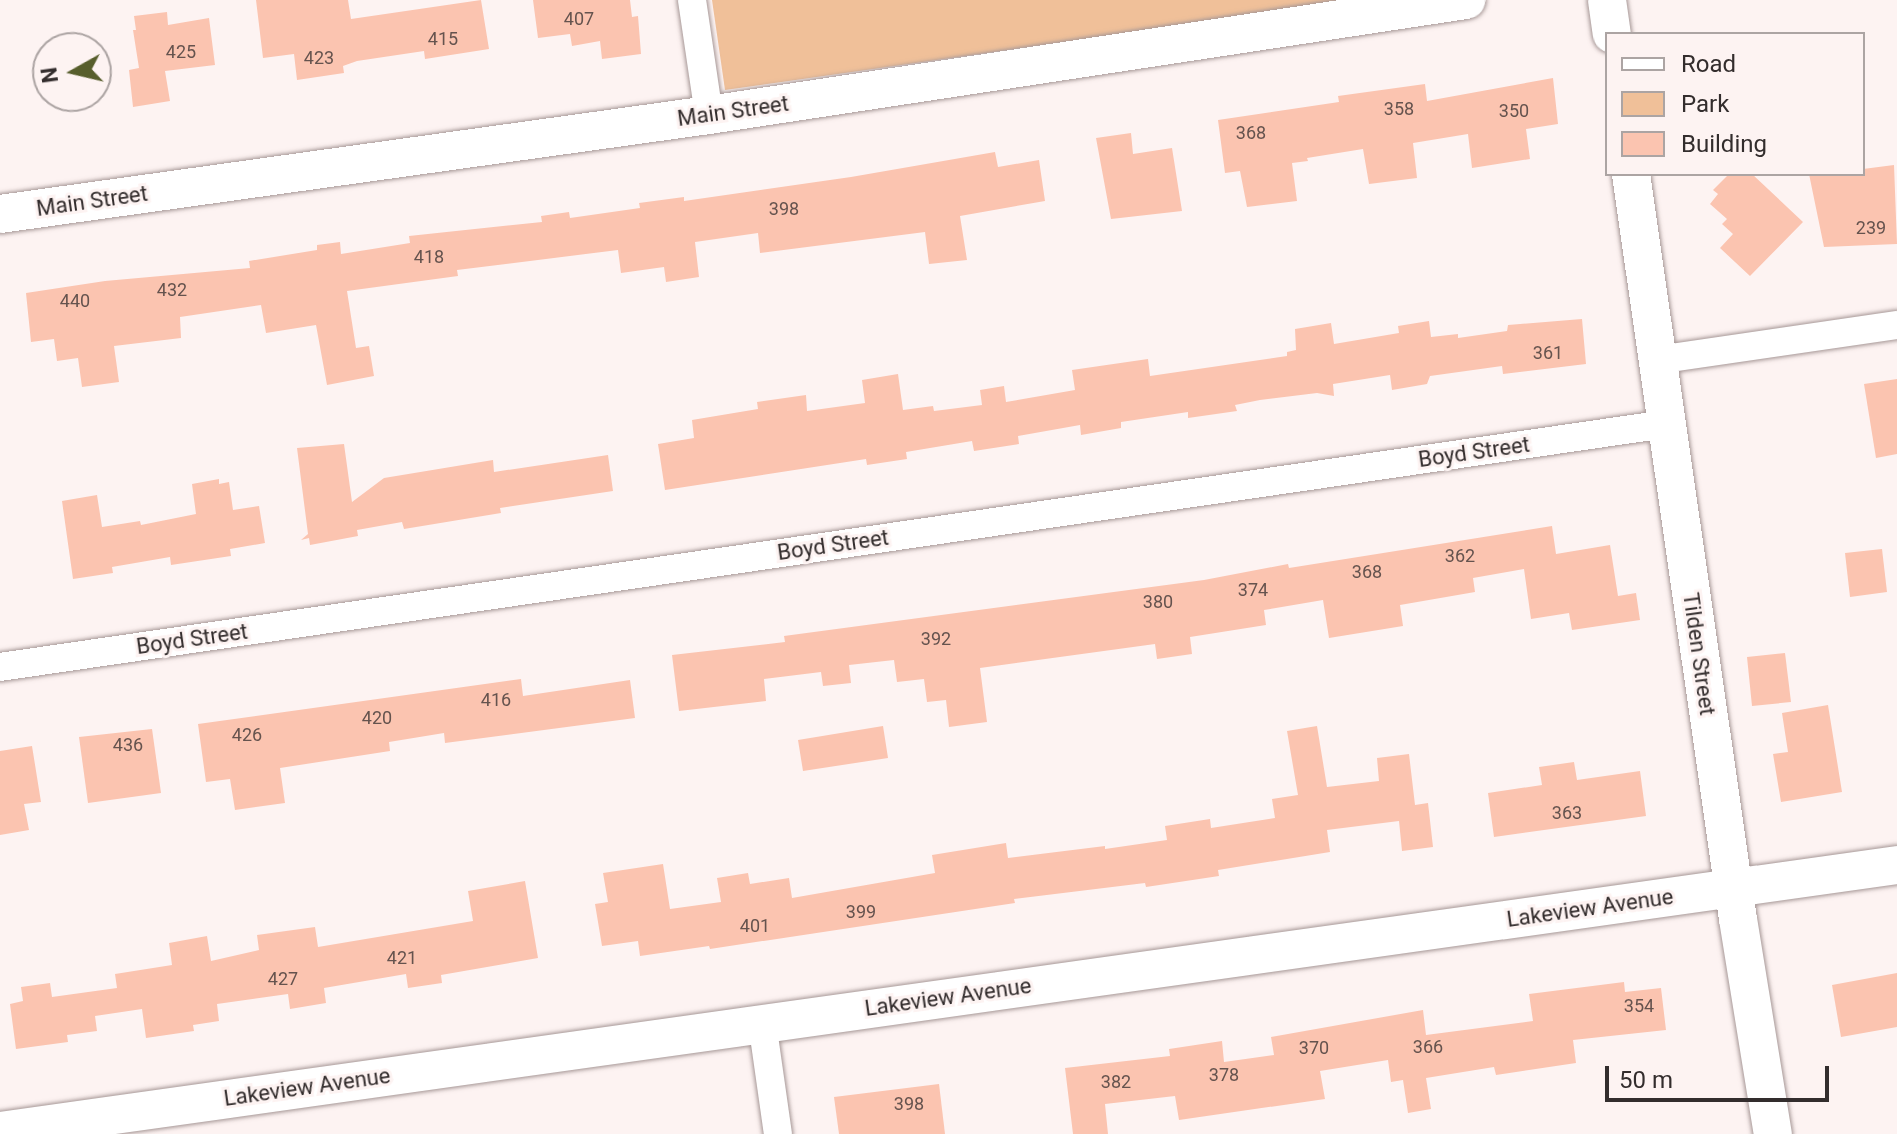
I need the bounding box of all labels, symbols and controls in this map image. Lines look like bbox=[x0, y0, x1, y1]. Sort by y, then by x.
house number: 407 bbox=[564, 8, 594, 30]
house number: 415 bbox=[428, 28, 458, 50]
north arrow bbox=[32, 32, 112, 112]
legend bbox=[1605, 32, 1865, 176]
house number: 425 bbox=[166, 41, 196, 63]
house number: 423 bbox=[304, 47, 334, 69]
text: Road bbox=[1681, 50, 1736, 78]
text: N bbox=[36, 66, 63, 85]
street label: Main Street bbox=[676, 90, 790, 132]
text: Park bbox=[1681, 90, 1729, 118]
house number: 358 bbox=[1384, 98, 1414, 120]
house number: 350 bbox=[1499, 100, 1529, 122]
house number: 368 bbox=[1236, 122, 1266, 144]
text: Building bbox=[1681, 130, 1767, 158]
street label: Main Street bbox=[35, 180, 149, 222]
house number: 398 bbox=[769, 198, 799, 220]
house number: 239 bbox=[1856, 217, 1886, 239]
house number: 418 bbox=[414, 246, 444, 268]
house number: 432 bbox=[157, 279, 187, 301]
house number: 440 bbox=[60, 290, 90, 312]
house number: 361 bbox=[1533, 342, 1563, 364]
street label: Boyd Street bbox=[1417, 431, 1531, 473]
street label: Boyd Street bbox=[776, 524, 890, 566]
house number: 362 bbox=[1445, 545, 1475, 567]
house number: 368 bbox=[1352, 561, 1382, 583]
house number: 374 bbox=[1238, 579, 1268, 601]
house number: 380 bbox=[1143, 591, 1173, 613]
street label: Tilden Street bbox=[1677, 591, 1721, 717]
street label: Boyd Street bbox=[135, 618, 249, 660]
house number: 392 bbox=[921, 628, 951, 650]
house number: 416 bbox=[481, 689, 511, 711]
house number: 420 bbox=[362, 707, 392, 729]
house number: 426 bbox=[232, 724, 262, 746]
house number: 436 bbox=[113, 734, 143, 756]
house number: 363 bbox=[1552, 802, 1582, 824]
street label: Lakeview Avenue bbox=[1505, 883, 1675, 933]
house number: 399 bbox=[846, 901, 876, 923]
house number: 401 bbox=[740, 915, 770, 937]
house number: 421 bbox=[387, 947, 417, 969]
house number: 427 bbox=[268, 968, 298, 990]
street label: Lakeview Avenue bbox=[863, 972, 1033, 1022]
house number: 354 bbox=[1624, 995, 1654, 1017]
house number: 366 bbox=[1413, 1036, 1443, 1058]
house number: 370 bbox=[1299, 1037, 1329, 1059]
scale bar bbox=[1609, 1050, 1833, 1100]
street label: Lakeview Avenue bbox=[222, 1062, 392, 1112]
house number: 378 bbox=[1209, 1064, 1239, 1086]
text: 50 m bbox=[1619, 1066, 1673, 1094]
house number: 382 bbox=[1101, 1071, 1131, 1093]
house number: 398 bbox=[894, 1093, 924, 1115]

